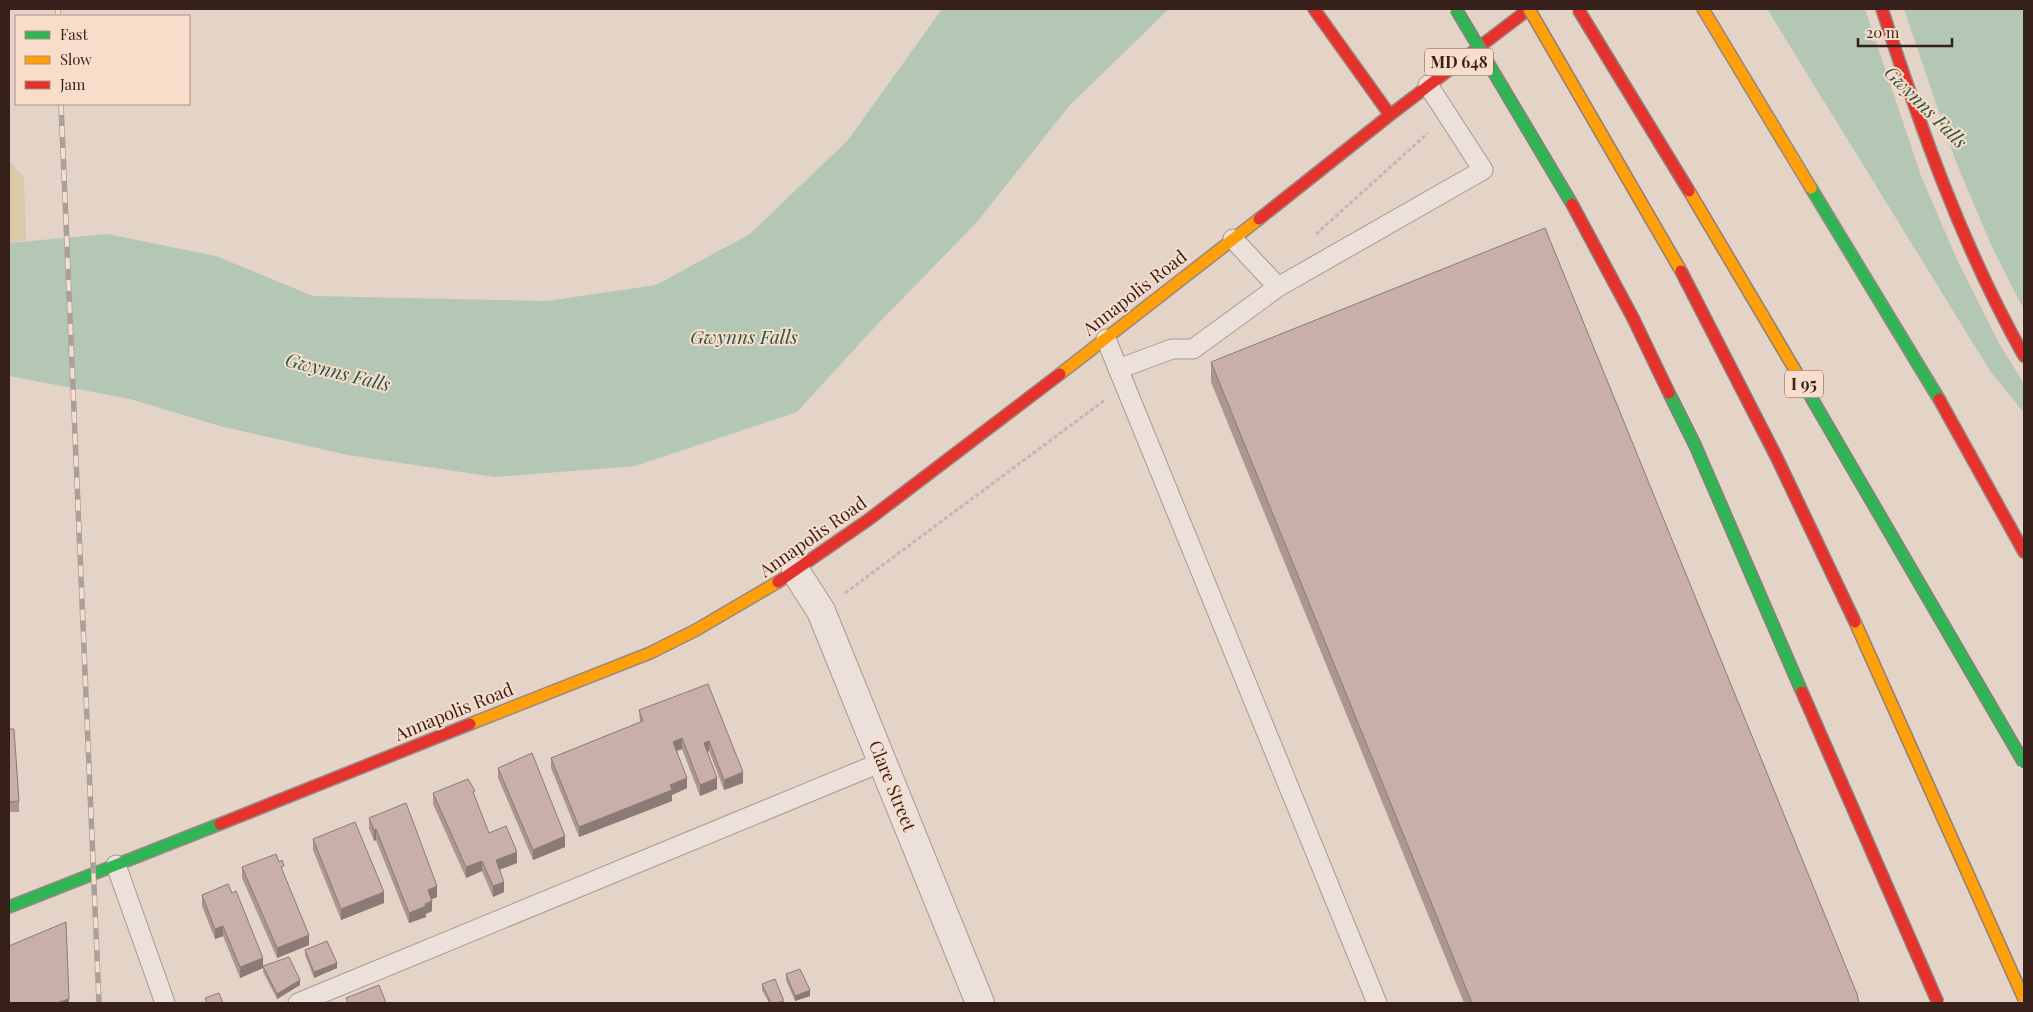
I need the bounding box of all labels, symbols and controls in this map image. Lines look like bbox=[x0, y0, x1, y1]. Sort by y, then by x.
legend bbox=[15, 15, 190, 105]
scale bar bbox=[1858, 15, 1952, 47]
text: 20 m bbox=[1866, 22, 1900, 42]
text: Fast bbox=[60, 24, 89, 44]
road number: MD 648 bbox=[1425, 48, 1493, 76]
text: Slow bbox=[60, 49, 92, 69]
water label: Gwynns Falls bbox=[1880, 59, 1974, 153]
text: Jam bbox=[59, 74, 86, 94]
street label: Annapolis Road bbox=[1077, 244, 1192, 341]
water label: Gwynns Falls bbox=[690, 323, 798, 349]
water label: Gwynns Falls bbox=[283, 345, 393, 397]
road number: I 95 bbox=[1785, 370, 1823, 398]
street label: Annapolis Road bbox=[753, 490, 871, 583]
street label: Annapolis Road bbox=[390, 676, 517, 746]
street label: Clare Street bbox=[864, 737, 922, 835]

